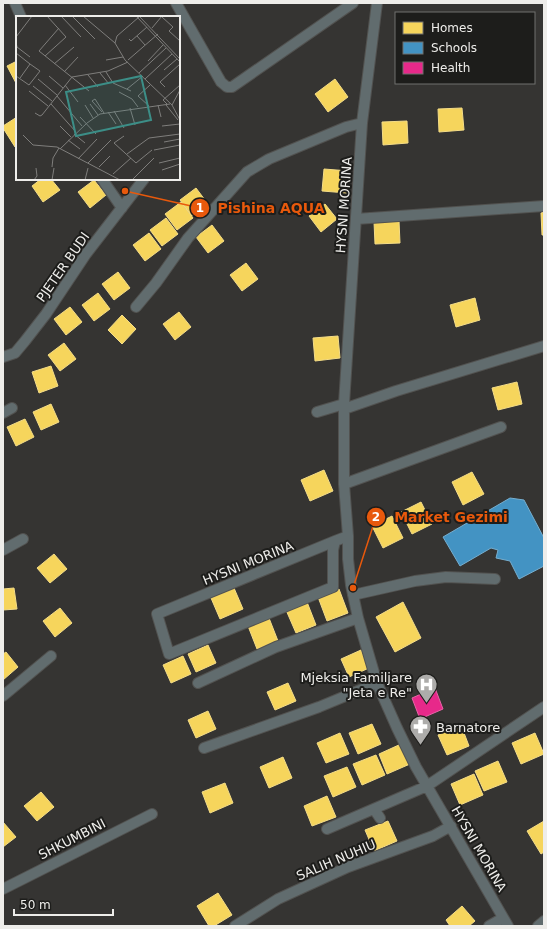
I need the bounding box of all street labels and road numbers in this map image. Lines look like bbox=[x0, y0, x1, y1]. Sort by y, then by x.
street label: HYSNI MORINA bbox=[333, 156, 355, 254]
street label: PJETER BUDI bbox=[33, 229, 93, 305]
street label: HYSNI MORINA bbox=[200, 538, 296, 588]
street label: HYSNI MORINA bbox=[448, 803, 510, 895]
street label: SHKUMBINI bbox=[36, 816, 108, 862]
street label: SALIH NUHIU bbox=[294, 837, 378, 883]

